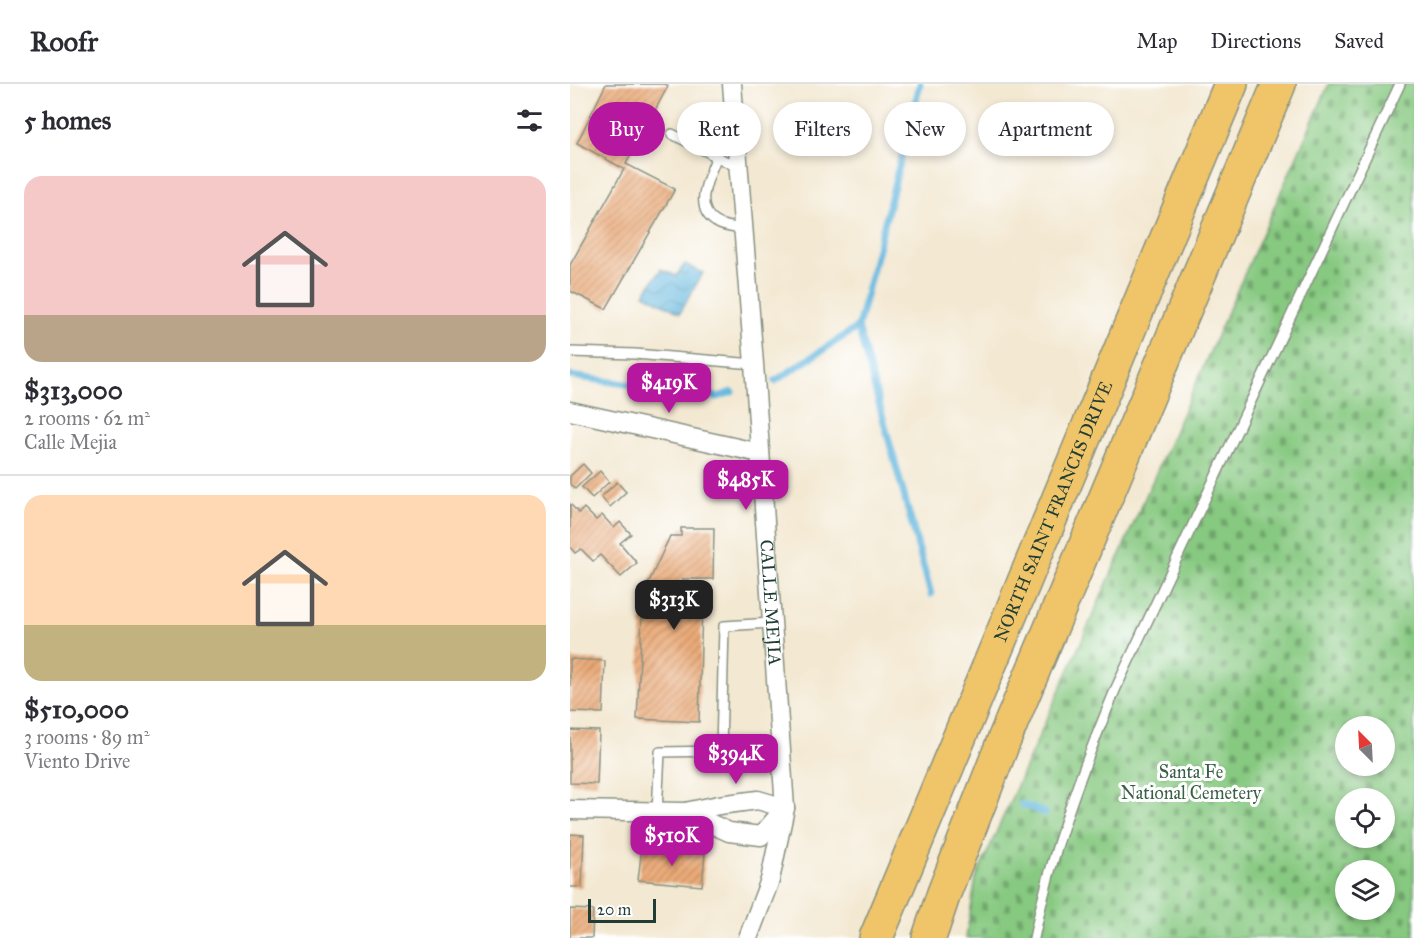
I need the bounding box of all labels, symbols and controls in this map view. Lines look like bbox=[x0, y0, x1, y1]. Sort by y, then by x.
text: Roofr bbox=[30, 24, 98, 59]
text: Map bbox=[1137, 28, 1178, 54]
text: Directions bbox=[1211, 28, 1301, 54]
text: Saved bbox=[1334, 28, 1384, 54]
chip: Buy bbox=[588, 102, 665, 156]
chip: Rent bbox=[677, 102, 761, 156]
chip: Filters bbox=[773, 102, 872, 156]
chip: New bbox=[884, 102, 966, 156]
chip: Apartment bbox=[978, 102, 1114, 156]
text: 5 homes bbox=[24, 104, 111, 136]
icon: filters bbox=[513, 104, 546, 137]
icon: home bbox=[231, 215, 339, 323]
pin: $419K bbox=[627, 363, 711, 414]
text: $419K bbox=[641, 370, 697, 394]
text: $313,000 bbox=[24, 374, 123, 406]
street label: NORTH SAINT FRANCIS DRIVE bbox=[989, 378, 1117, 645]
text: 2 rooms · 62 m² bbox=[24, 406, 150, 430]
text: Calle Mejia bbox=[24, 430, 117, 454]
pin: $485K bbox=[704, 460, 788, 511]
text: $485K bbox=[717, 467, 775, 491]
icon: home bbox=[231, 534, 339, 642]
street label: CALLE MEJIA bbox=[755, 539, 786, 666]
pin: $313K bbox=[632, 580, 716, 631]
text: $313K bbox=[649, 587, 699, 611]
text: $510,000 bbox=[24, 693, 129, 725]
north arrow bbox=[1335, 716, 1395, 776]
map controls bbox=[1335, 716, 1395, 920]
text: 3 rooms · 89 m² bbox=[24, 725, 149, 749]
pin: $394K bbox=[694, 734, 778, 785]
text: $394K bbox=[708, 741, 764, 765]
text: Viento Drive bbox=[24, 749, 130, 773]
park label: Santa Fe National Cemetery bbox=[1121, 761, 1262, 804]
button: locate bbox=[1335, 788, 1395, 848]
pin: $510K bbox=[630, 816, 714, 867]
text: $510K bbox=[645, 823, 699, 847]
button: layers bbox=[1335, 860, 1395, 920]
scale bar bbox=[588, 896, 656, 924]
text: 20 m bbox=[597, 900, 631, 919]

